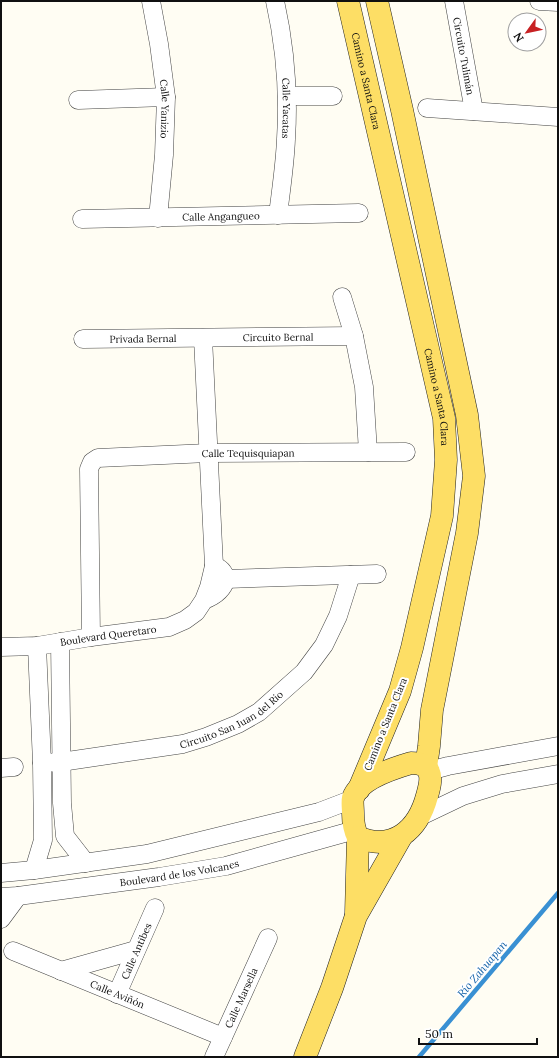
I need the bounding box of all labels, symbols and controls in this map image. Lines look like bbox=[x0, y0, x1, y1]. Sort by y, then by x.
north arrow bbox=[507, 12, 547, 52]
street label: Circuito Tulimán bbox=[450, 16, 477, 96]
text: N bbox=[510, 30, 527, 45]
street label: Camino a Santa Clara bbox=[348, 31, 383, 131]
street label: Calle Yacatas bbox=[279, 77, 293, 139]
street label: Calle Yanizio bbox=[157, 78, 172, 139]
street label: Calle Angangueo bbox=[182, 209, 260, 224]
street label: Circuito Bernal bbox=[243, 330, 314, 344]
street label: Privada Bernal bbox=[109, 332, 177, 346]
street label: Camino a Santa Clara bbox=[421, 347, 451, 446]
street label: Calle Tequisquiapan bbox=[201, 447, 295, 460]
street label: Boulevard Queretaro bbox=[59, 623, 157, 649]
street label: Camino a Santa Clara bbox=[361, 676, 410, 773]
street label: Circuito San Juan del Río bbox=[178, 688, 286, 752]
street label: Boulevard de los Volcanes bbox=[119, 857, 241, 889]
street label: Calle Antibes bbox=[118, 921, 155, 982]
water label: Río Zahuapan bbox=[454, 938, 510, 1000]
street label: Calle Marsella bbox=[222, 966, 261, 1030]
street label: Calle Aviñón bbox=[88, 977, 147, 1011]
scale bar bbox=[419, 1020, 537, 1046]
text: 50 m bbox=[425, 1026, 453, 1041]

